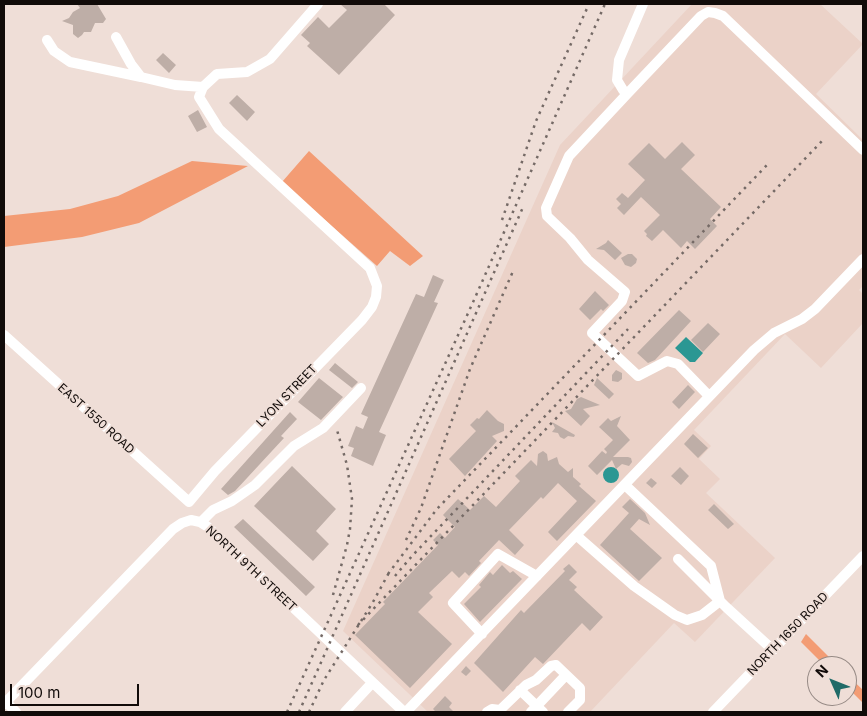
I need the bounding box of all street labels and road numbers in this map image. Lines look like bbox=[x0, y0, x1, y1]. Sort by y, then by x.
street label: LYON STREET bbox=[254, 362, 320, 430]
street label: EAST 1550 ROAD bbox=[55, 381, 137, 457]
street label: NORTH 9TH STREET bbox=[203, 523, 299, 615]
street label: NORTH 1650 ROAD bbox=[745, 589, 831, 679]

